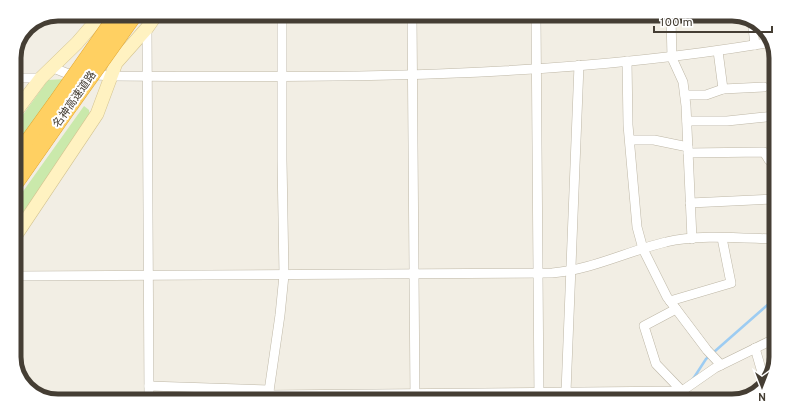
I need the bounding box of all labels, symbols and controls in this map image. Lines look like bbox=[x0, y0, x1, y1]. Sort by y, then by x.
scale bar bbox=[654, 8, 772, 34]
text: 100 m bbox=[660, 15, 693, 31]
street label: 名神高速道路 bbox=[50, 69, 99, 131]
north arrow bbox=[742, 367, 782, 407]
text: N bbox=[758, 389, 766, 403]

